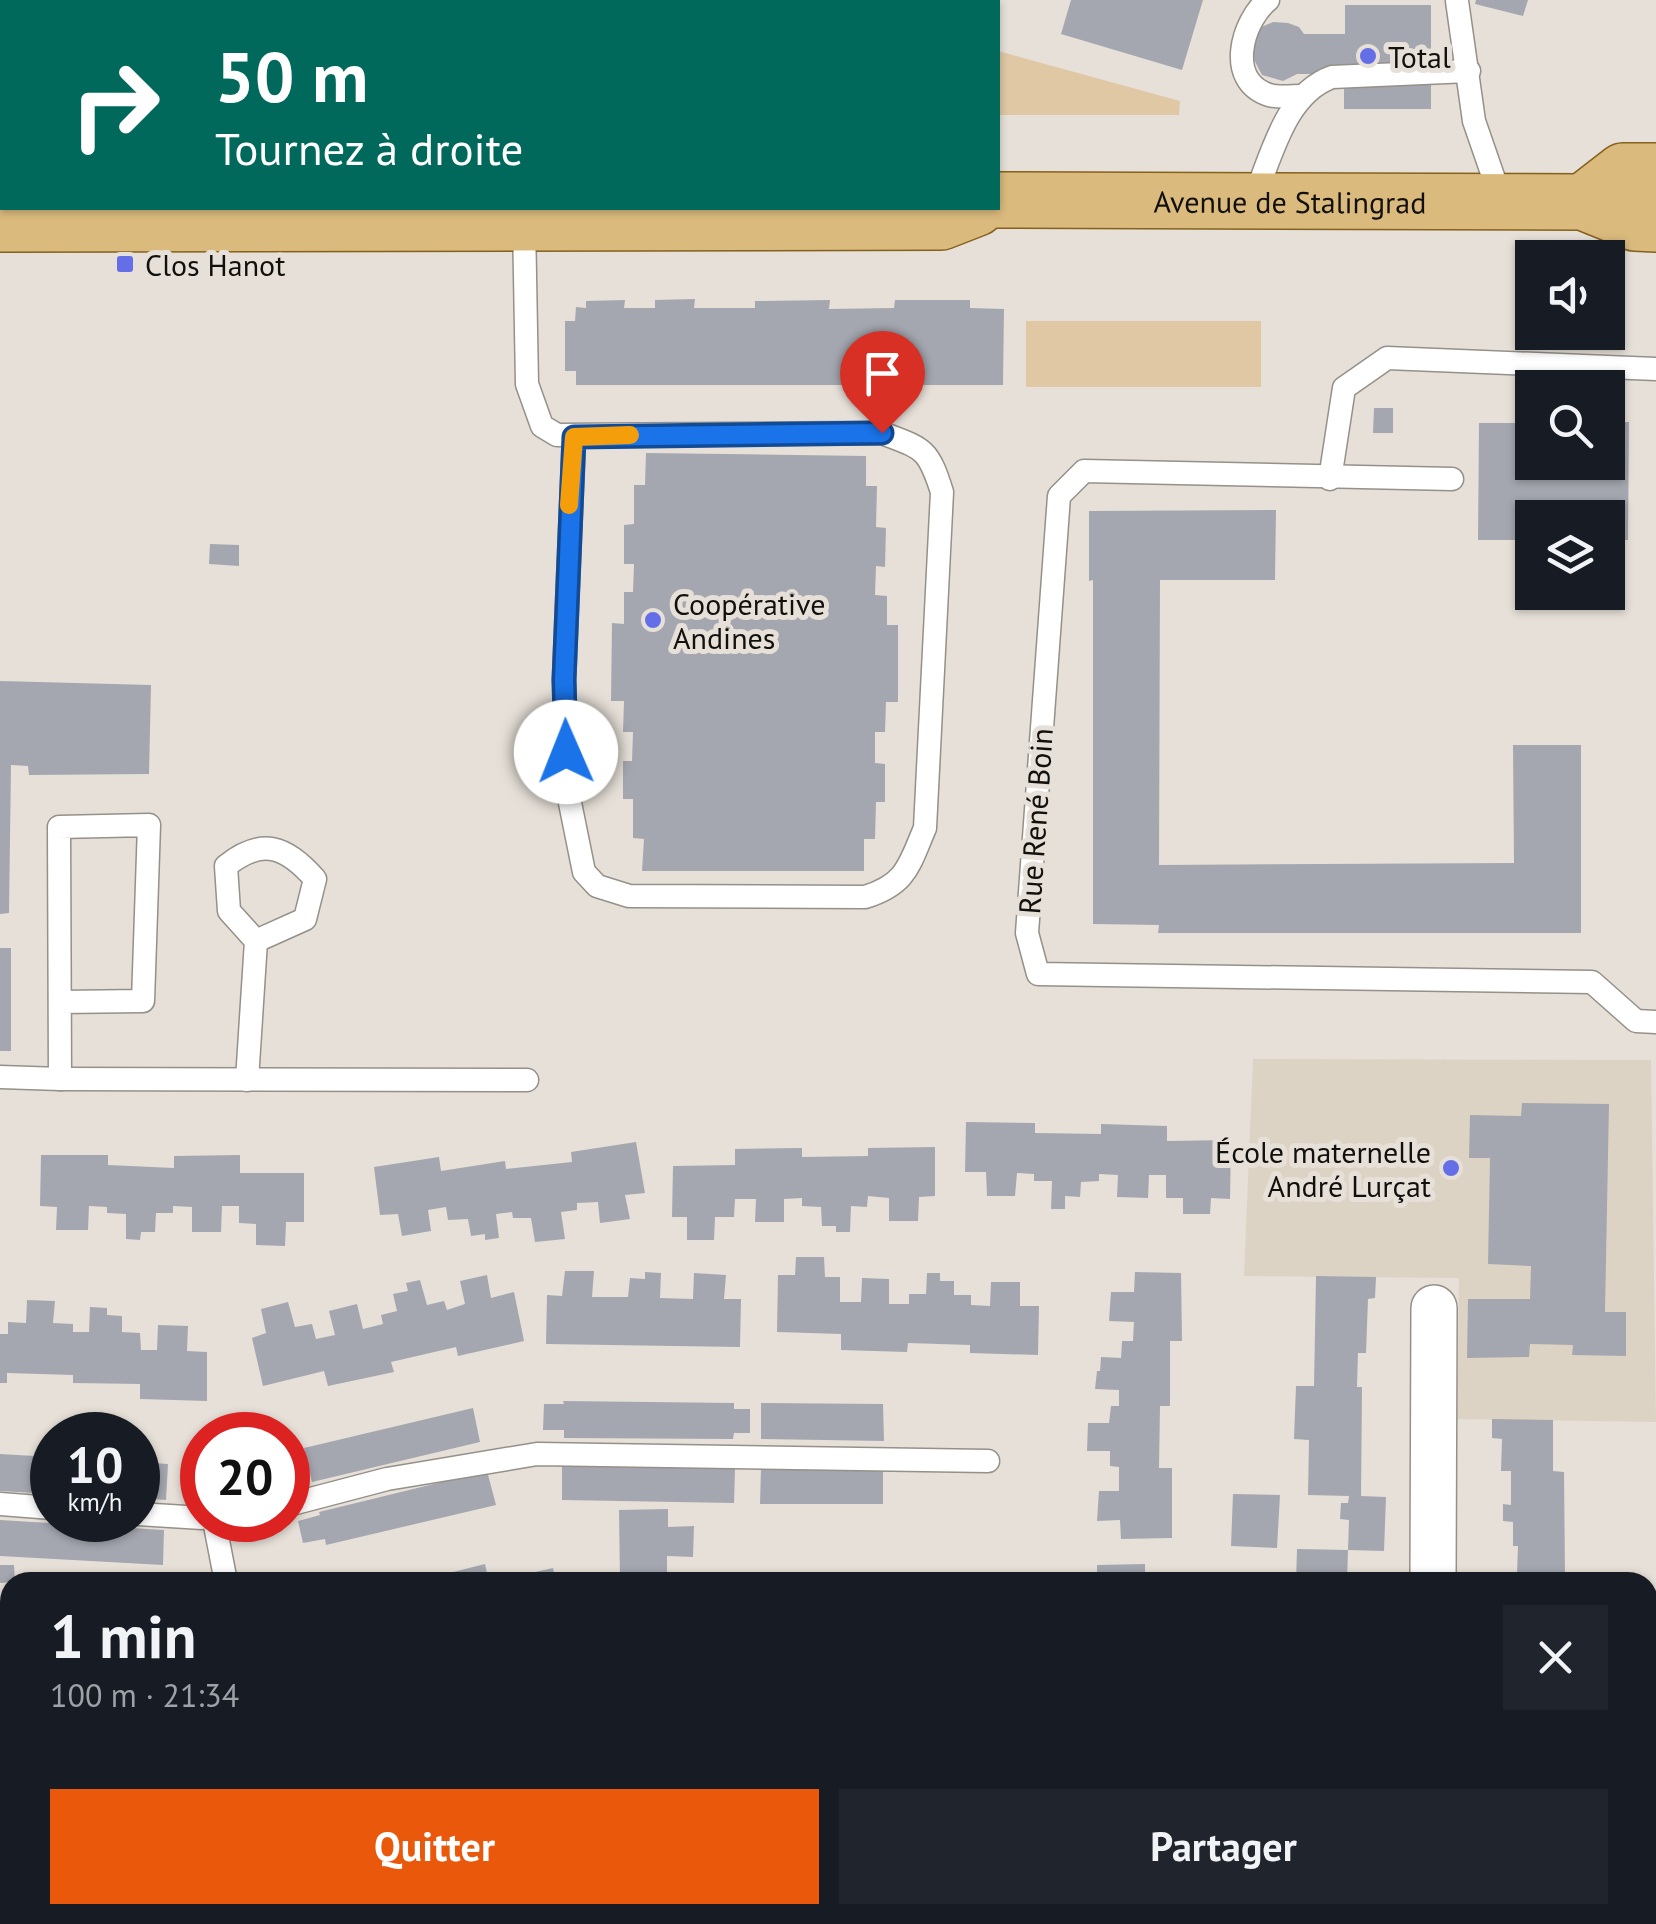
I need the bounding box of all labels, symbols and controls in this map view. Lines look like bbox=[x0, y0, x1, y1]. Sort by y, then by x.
text: 50 m bbox=[215, 31, 368, 121]
place label: Total bbox=[1388, 37, 1451, 76]
icon: right bbox=[50, 40, 180, 170]
marker: Total bbox=[1357, 45, 1379, 67]
text: Tournez à droite bbox=[215, 119, 523, 177]
street label: Avenue de Stalingrad bbox=[1154, 181, 1426, 221]
map controls bbox=[1515, 240, 1625, 610]
button: sound bbox=[1515, 240, 1625, 350]
place label: Clos Hanot bbox=[145, 245, 285, 284]
marker: Clos Hanot bbox=[114, 253, 136, 275]
pin bbox=[840, 331, 925, 434]
icon: arrive bbox=[855, 346, 910, 401]
button: search bbox=[1515, 370, 1625, 480]
button: layers bbox=[1515, 500, 1625, 610]
place label: Coopérative Andines bbox=[673, 584, 825, 657]
marker: Coopérative Andines bbox=[642, 609, 664, 631]
position arrow bbox=[514, 700, 618, 804]
street label: Rue René Boin bbox=[1009, 727, 1061, 915]
place label: École maternelle André Lurçat bbox=[1215, 1132, 1431, 1205]
marker: École maternelle André Lurçat bbox=[1440, 1157, 1462, 1179]
speed limit sign: 20 bbox=[180, 1412, 310, 1542]
text: 10 bbox=[67, 1432, 123, 1497]
text: km/h bbox=[68, 1486, 122, 1518]
text: 1 min bbox=[50, 1597, 196, 1675]
button: close bbox=[1503, 1605, 1608, 1710]
text: 100 m · 21:34 bbox=[50, 1674, 239, 1716]
button: Quitter bbox=[50, 1789, 819, 1904]
button: Partager bbox=[839, 1789, 1608, 1904]

